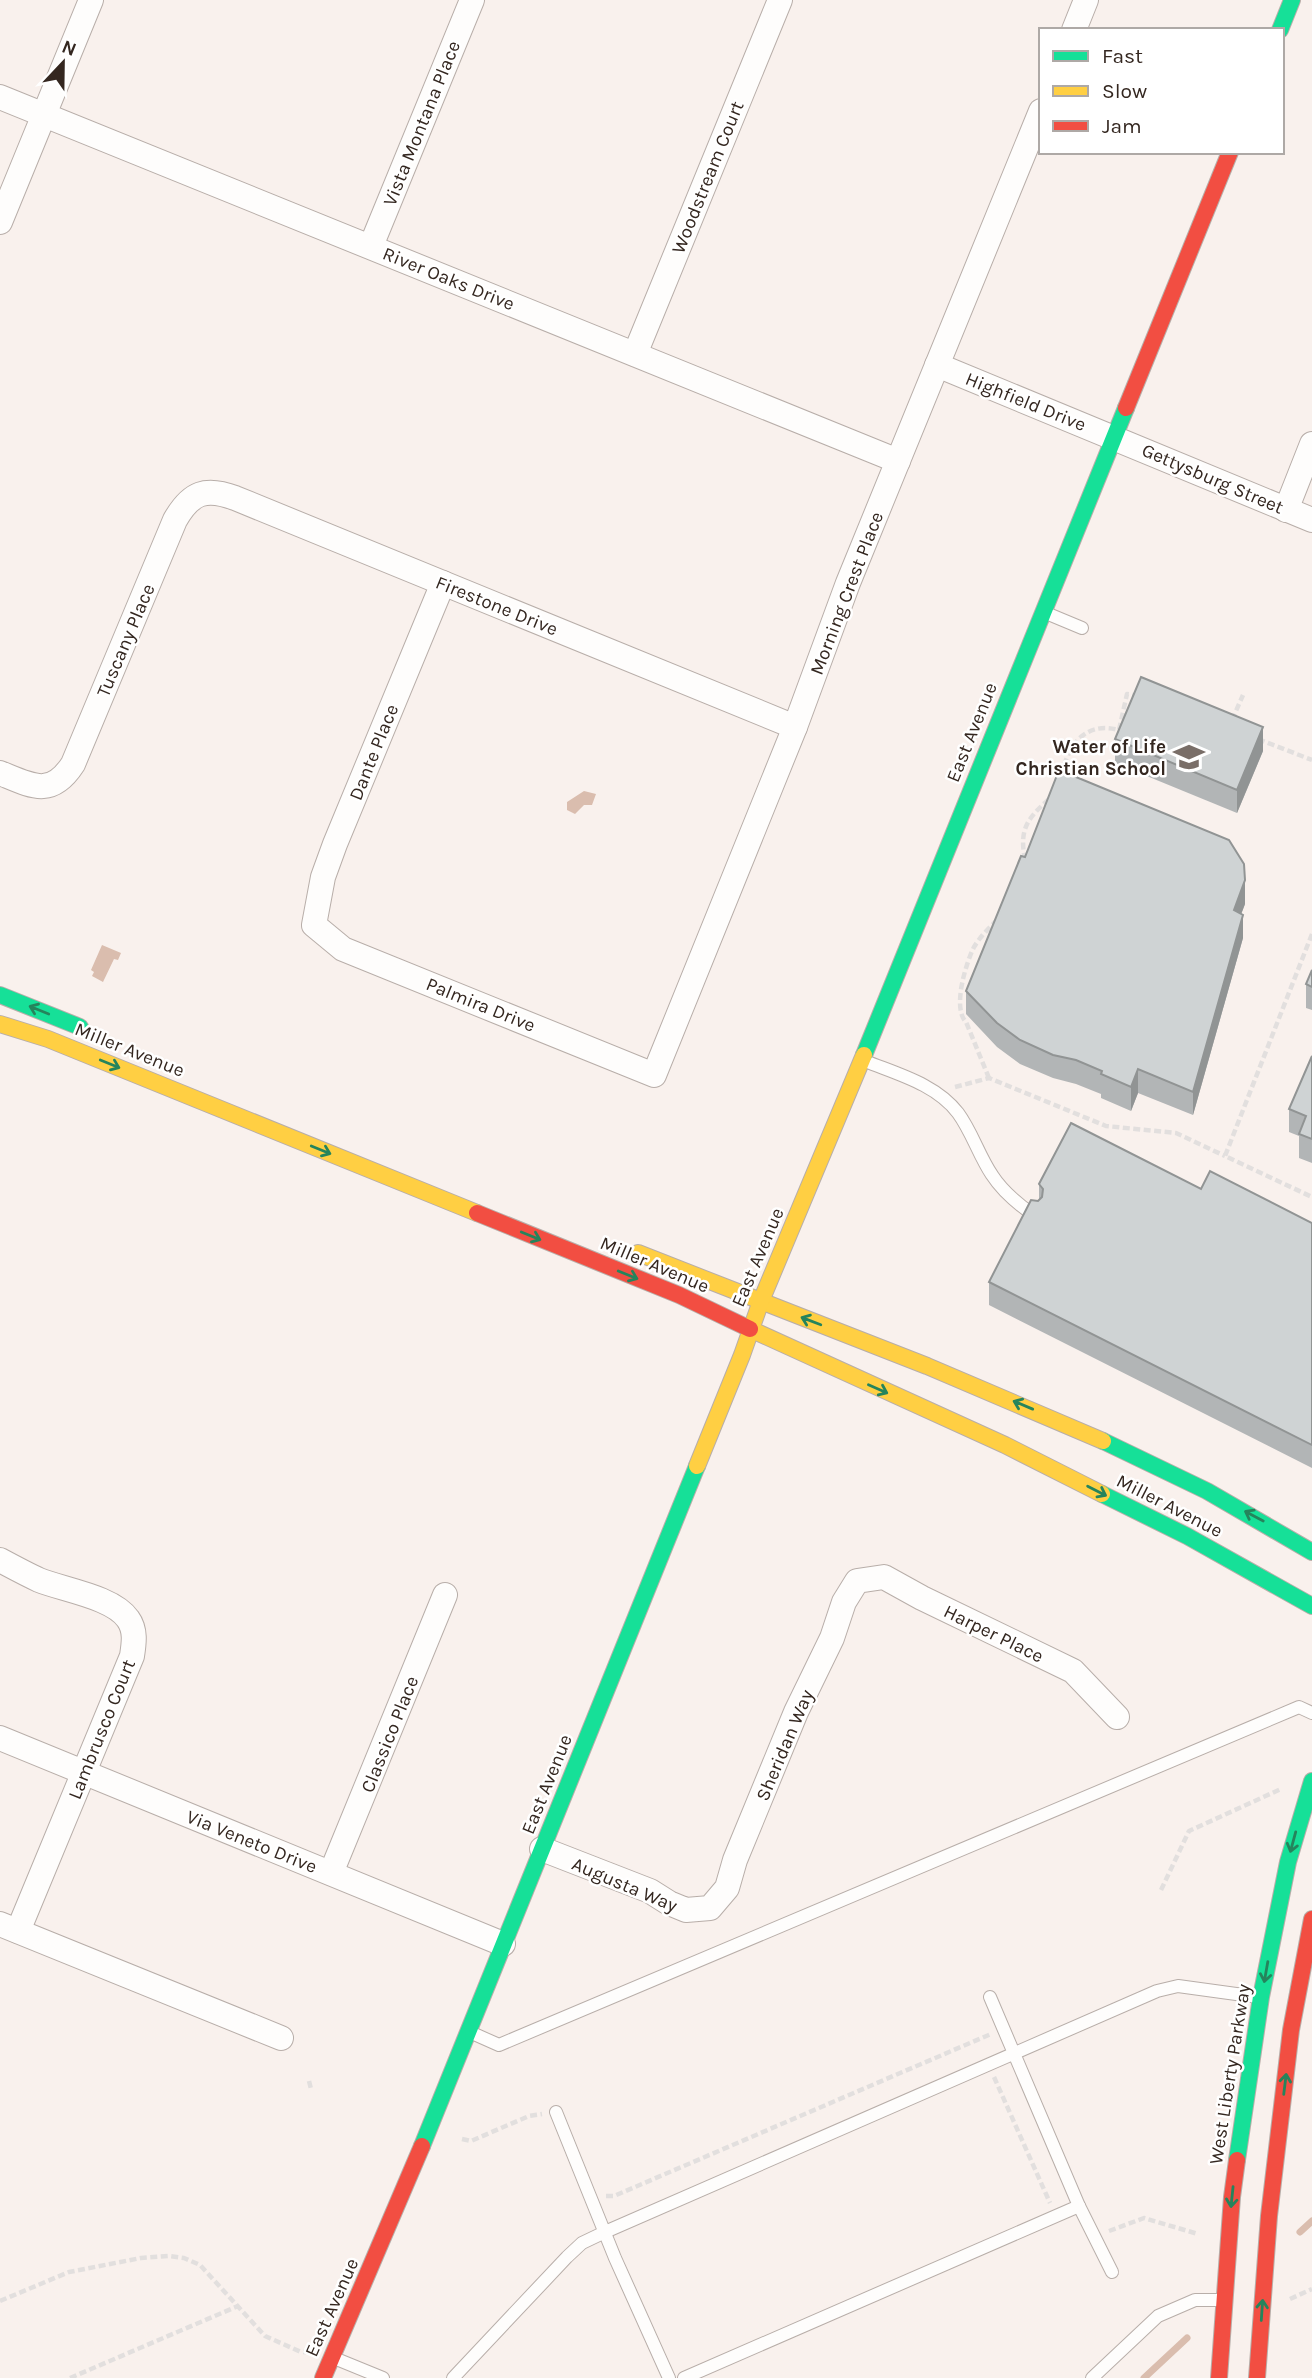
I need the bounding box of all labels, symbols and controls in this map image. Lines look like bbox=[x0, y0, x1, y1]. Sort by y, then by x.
north arrow bbox=[28, 28, 98, 98]
legend bbox=[1039, 28, 1284, 154]
text: N bbox=[59, 35, 79, 61]
street label: Vista Montana Place bbox=[379, 38, 465, 209]
text: Fast bbox=[1102, 44, 1143, 68]
text: Slow bbox=[1102, 79, 1147, 103]
street label: Woodstream Court bbox=[667, 98, 749, 257]
text: Jam bbox=[1102, 114, 1142, 138]
street label: River Oaks Drive bbox=[379, 242, 518, 315]
street label: Highfield Drive bbox=[962, 368, 1089, 436]
street label: Gettysburg Street bbox=[1138, 439, 1287, 519]
street label: Morning Crest Place bbox=[806, 509, 888, 678]
street label: Firestone Drive bbox=[432, 571, 561, 640]
street label: Tuscany Place bbox=[92, 581, 160, 700]
street label: East Avenue bbox=[942, 679, 1002, 785]
street label: Dante Place bbox=[345, 701, 403, 804]
place label: Water of Life Christian School bbox=[1016, 736, 1166, 780]
school or university icon: Water of Life Christian School bbox=[1172, 740, 1206, 774]
street label: Palmira Drive bbox=[423, 973, 539, 1037]
one-way arrow bbox=[28, 1003, 50, 1016]
street label: Miller Avenue bbox=[72, 1018, 188, 1082]
one-way arrow bbox=[99, 1058, 120, 1071]
one-way arrow bbox=[309, 1144, 331, 1157]
street label: East Avenue bbox=[727, 1205, 789, 1310]
one-way arrow bbox=[520, 1230, 542, 1243]
street label: Miller Avenue bbox=[597, 1232, 712, 1298]
one-way arrow bbox=[617, 1269, 639, 1282]
one-way arrow bbox=[801, 1313, 823, 1326]
one-way arrow bbox=[867, 1383, 889, 1396]
one-way arrow bbox=[1012, 1398, 1034, 1411]
street label: Miller Avenue bbox=[1113, 1470, 1226, 1542]
one-way arrow bbox=[1086, 1485, 1107, 1499]
one-way arrow bbox=[1244, 1509, 1265, 1522]
street label: Harper Place bbox=[940, 1600, 1047, 1667]
street label: Lambrusco Court bbox=[64, 1656, 140, 1803]
street label: Classico Place bbox=[357, 1673, 423, 1796]
street label: Sheridan Way bbox=[752, 1686, 818, 1804]
street label: East Avenue bbox=[517, 1731, 577, 1837]
street label: Via Veneto Drive bbox=[183, 1806, 320, 1878]
one-way arrow bbox=[1286, 1830, 1299, 1853]
street label: Augusta Way bbox=[569, 1853, 681, 1917]
one-way arrow bbox=[1258, 1960, 1272, 1983]
street label: West Liberty Parkway bbox=[1205, 1982, 1255, 2166]
one-way arrow bbox=[1278, 2073, 1291, 2095]
one-way arrow bbox=[1225, 2185, 1238, 2208]
street label: East Avenue bbox=[300, 2255, 363, 2360]
one-way arrow bbox=[1256, 2299, 1269, 2322]

